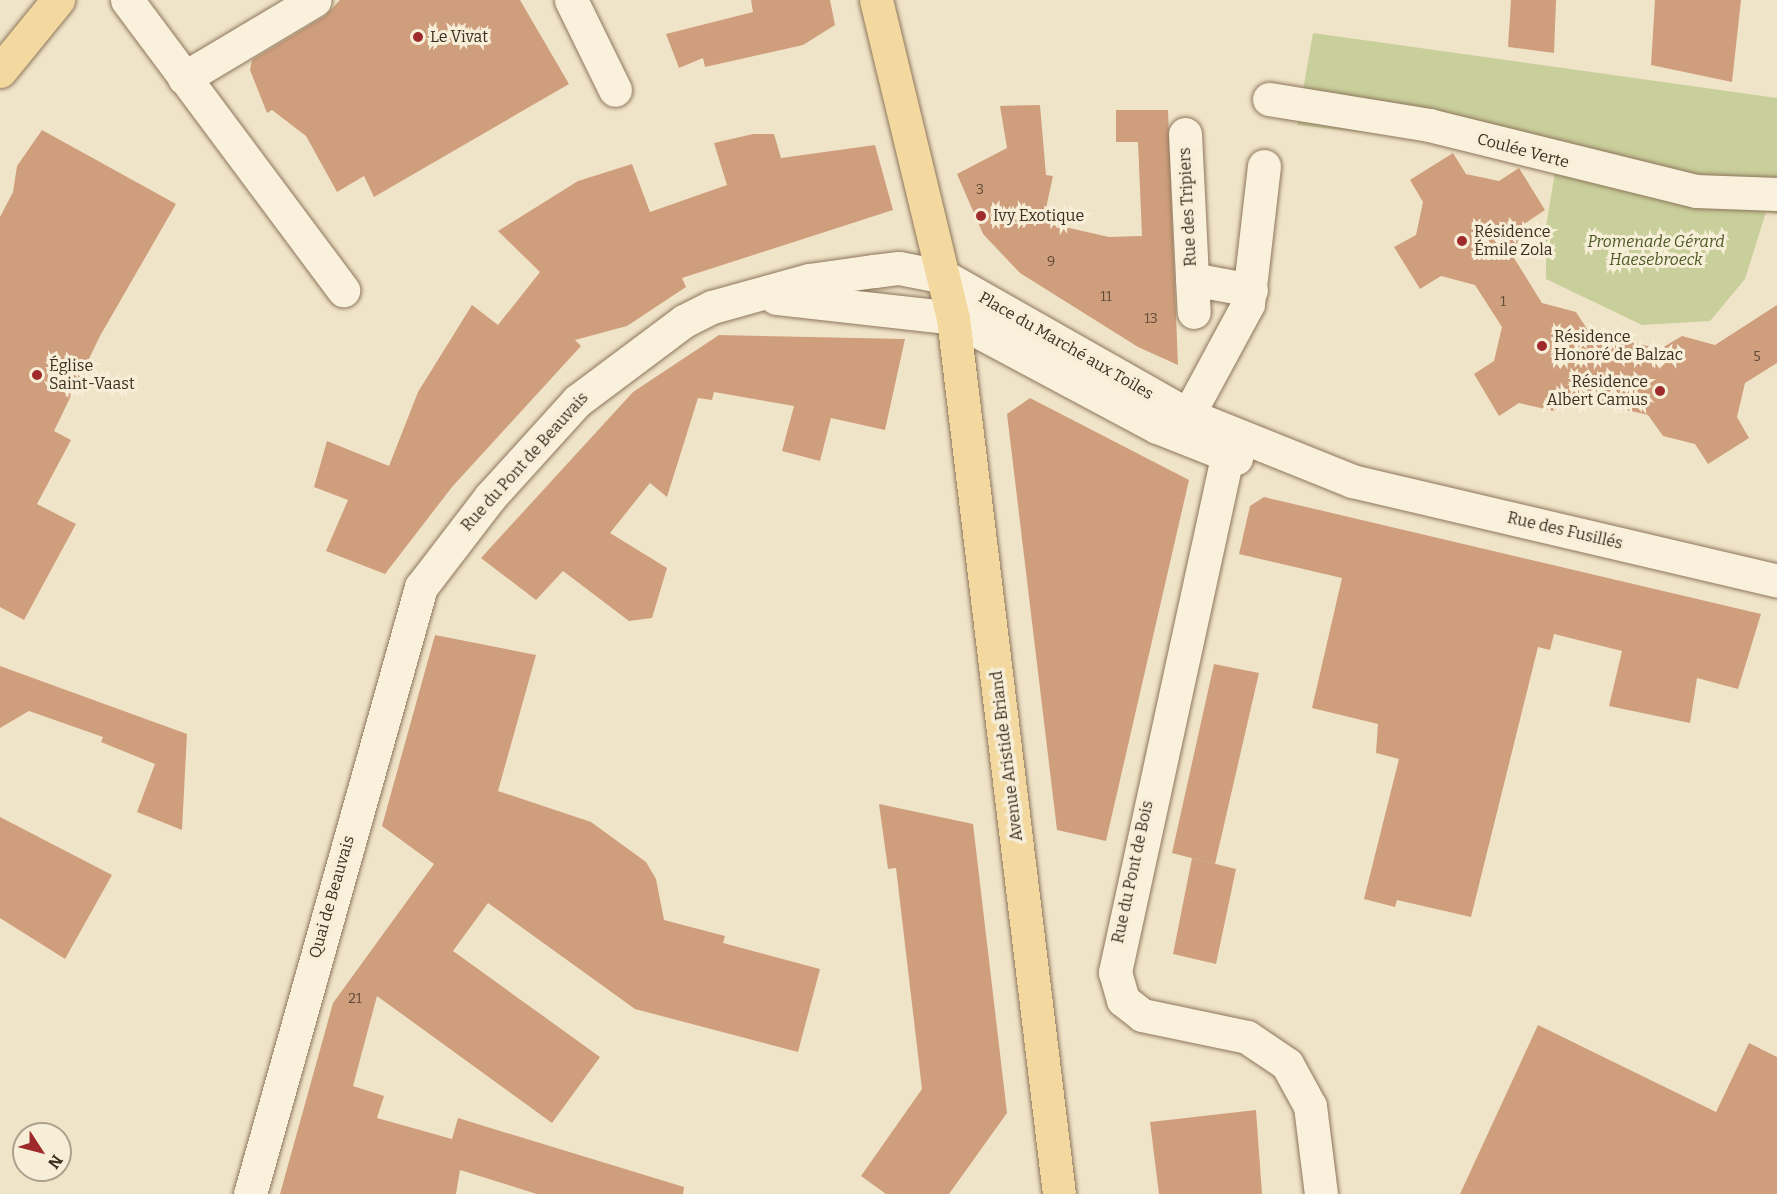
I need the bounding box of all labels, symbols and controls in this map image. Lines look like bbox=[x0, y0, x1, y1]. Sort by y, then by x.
place label: Le Vivat bbox=[430, 27, 488, 47]
marker: Le Vivat bbox=[411, 30, 425, 44]
street label: Coulée Verte bbox=[1475, 130, 1571, 172]
street label: Rue des Tripiers bbox=[1175, 147, 1201, 267]
house number: 3 bbox=[976, 182, 984, 198]
place label: Ivy Exotique bbox=[993, 206, 1084, 226]
marker: Ivy Exotique bbox=[974, 209, 988, 223]
place label: Résidence Émile Zola bbox=[1474, 222, 1552, 260]
park label: Promenade Gérard Haesebroeck bbox=[1587, 232, 1725, 270]
marker: Résidence Émile Zola bbox=[1455, 234, 1469, 248]
house number: 9 bbox=[1047, 254, 1055, 270]
street label: Place du Marché aux Toiles bbox=[975, 288, 1157, 404]
house number: 11 bbox=[1100, 289, 1112, 305]
house number: 1 bbox=[1500, 294, 1506, 310]
house number: 13 bbox=[1144, 311, 1158, 327]
place label: Résidence Honoré de Balzac bbox=[1554, 327, 1683, 365]
marker: Résidence Honoré de Balzac bbox=[1535, 339, 1549, 353]
house number: 5 bbox=[1753, 349, 1761, 365]
place label: Église Saint-Vaast bbox=[49, 356, 135, 394]
marker: Église Saint-Vaast bbox=[30, 368, 44, 382]
place label: Résidence Albert Camus bbox=[1547, 372, 1648, 410]
marker: Résidence Albert Camus bbox=[1653, 384, 1667, 398]
street label: Rue du Pont de Beauvais bbox=[458, 389, 592, 535]
street label: Rue des Fusillés bbox=[1505, 508, 1625, 554]
street label: Avenue Aristide Briand bbox=[987, 670, 1027, 842]
street label: Rue du Pont de Bois bbox=[1108, 799, 1158, 945]
street label: Quai de Beauvais bbox=[305, 834, 359, 960]
house number: 21 bbox=[348, 991, 362, 1007]
north arrow bbox=[12, 1122, 72, 1182]
text: N bbox=[44, 1151, 67, 1172]

